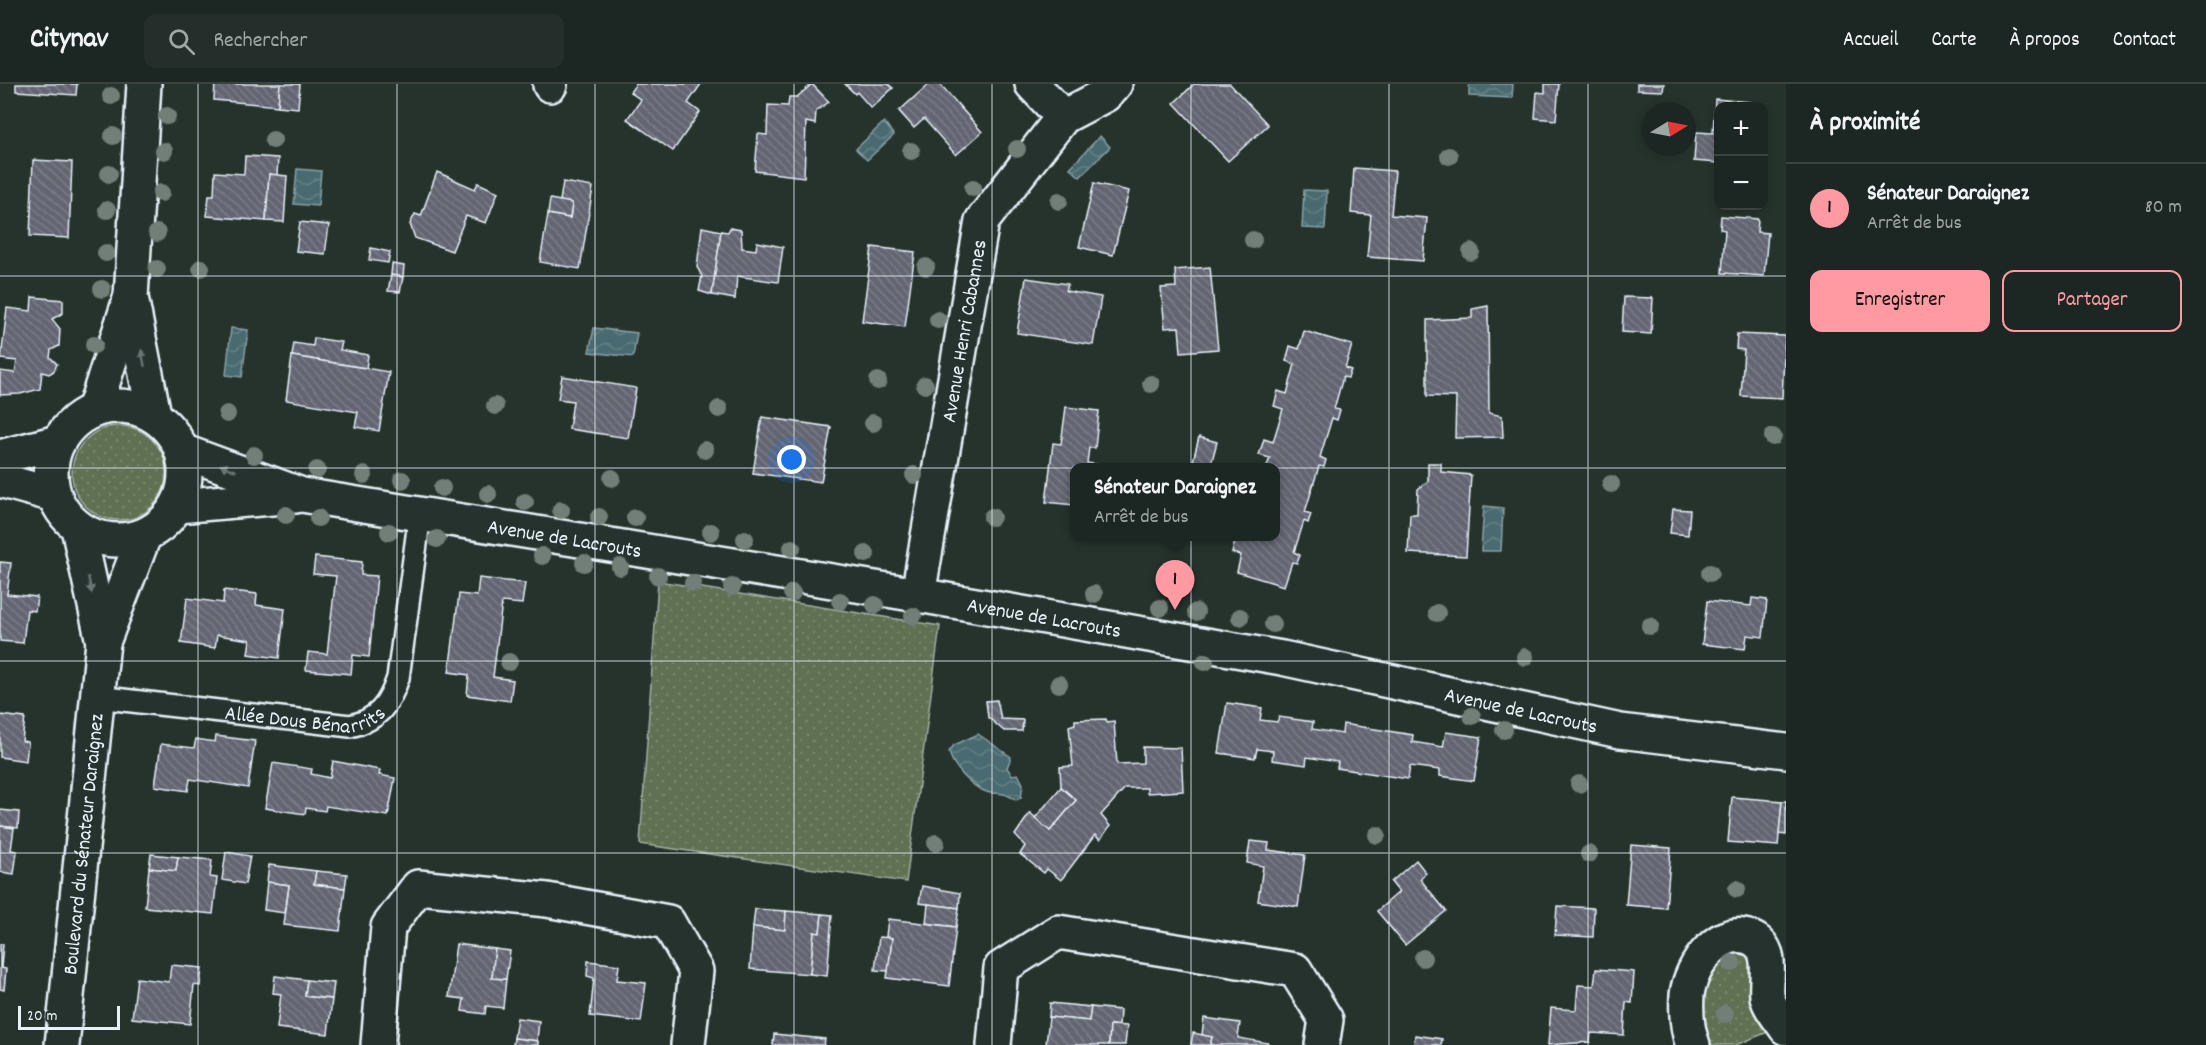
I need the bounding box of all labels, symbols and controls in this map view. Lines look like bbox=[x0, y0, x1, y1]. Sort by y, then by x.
search box bbox=[144, 14, 564, 68]
text: Citynav bbox=[30, 21, 108, 61]
icon: search bbox=[165, 25, 198, 58]
text: Rechercher bbox=[213, 26, 307, 57]
text: Accueil bbox=[1843, 26, 1898, 56]
text: Carte bbox=[1931, 26, 1976, 56]
text: À propos bbox=[2009, 26, 2080, 56]
text: Contact bbox=[2113, 26, 2176, 56]
north arrow bbox=[1642, 102, 1696, 156]
map controls bbox=[1714, 102, 1768, 210]
button: + bbox=[1714, 102, 1768, 156]
text: À proximité bbox=[1810, 105, 1920, 142]
button: − bbox=[1714, 156, 1768, 210]
text: Sénateur Daraignez bbox=[1867, 179, 2029, 210]
text: 1 bbox=[1827, 194, 1832, 222]
text: 80 m bbox=[2145, 194, 2182, 222]
text: Arrêt de bus bbox=[1867, 210, 1962, 238]
street label: Avenue Henri Cabannes bbox=[936, 238, 997, 425]
button: Enregistrer bbox=[1810, 270, 1990, 332]
button: Partager bbox=[2002, 270, 2182, 332]
one-way arrow bbox=[138, 348, 147, 367]
your location bbox=[777, 445, 806, 474]
one-way arrow bbox=[219, 462, 237, 472]
popup bbox=[1070, 463, 1280, 541]
text: Sénateur Daraignez bbox=[1094, 473, 1256, 504]
text: Arrêt de bus bbox=[1094, 504, 1189, 532]
street label: Avenue de Lacrouts bbox=[485, 513, 644, 568]
pin: 1 bbox=[1156, 560, 1194, 610]
one-way arrow bbox=[86, 576, 96, 594]
street label: Avenue de Lacrouts bbox=[964, 592, 1123, 648]
street label: Avenue de Lacrouts bbox=[1441, 681, 1600, 744]
street label: Allée Dous Bénarrits bbox=[223, 700, 394, 744]
street label: Boulevard du Sénateur Daraignez bbox=[57, 712, 114, 976]
scale bar bbox=[18, 1003, 120, 1030]
text: 20 m bbox=[27, 1005, 57, 1028]

